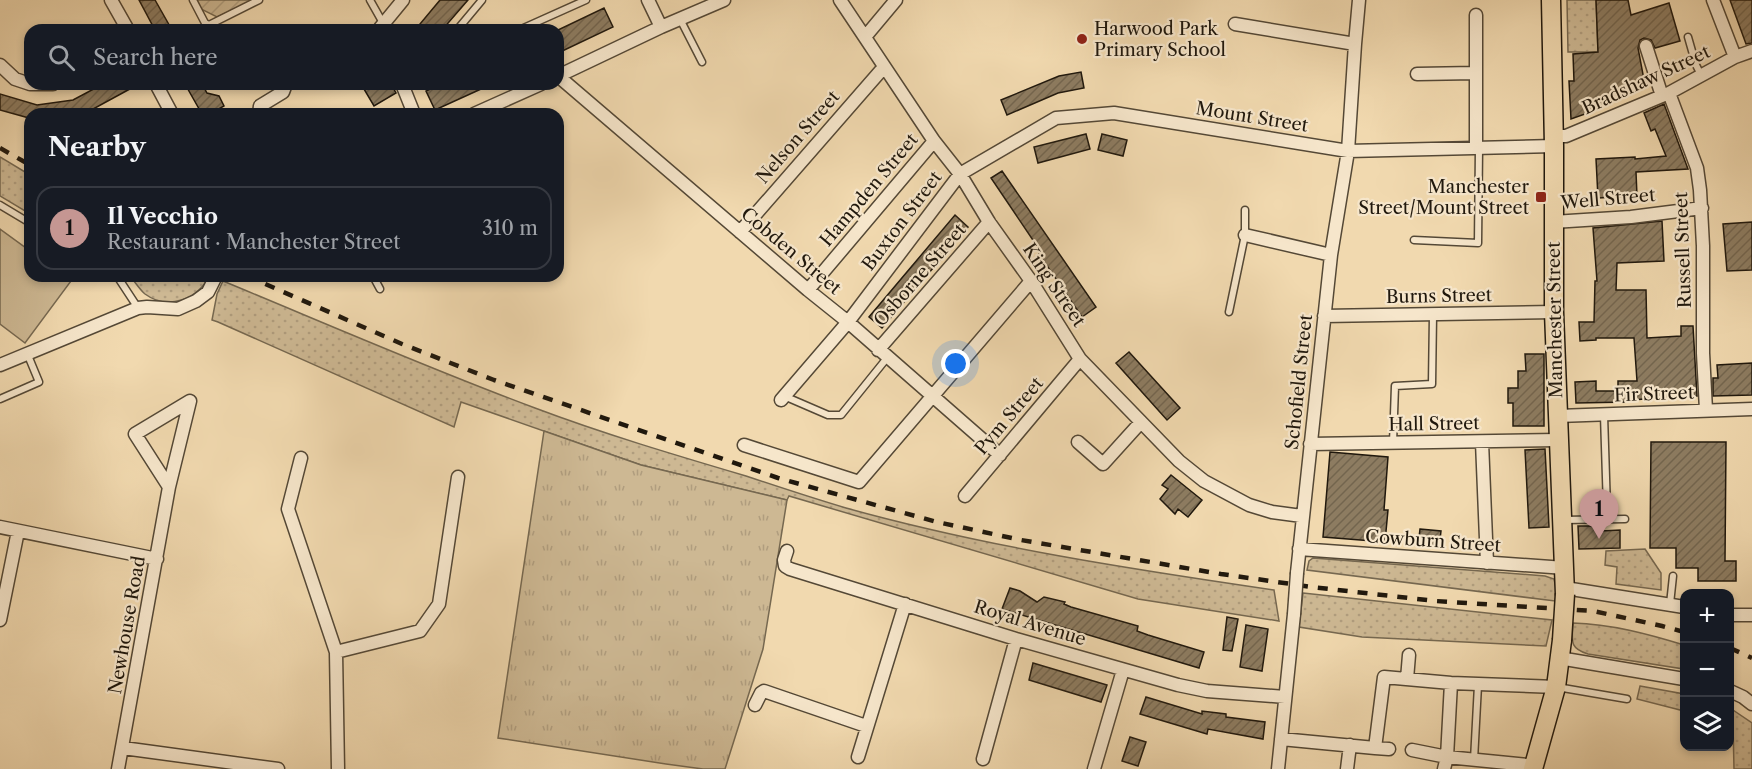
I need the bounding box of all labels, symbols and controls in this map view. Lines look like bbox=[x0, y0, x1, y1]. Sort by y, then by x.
place label: Harwood Park Primary School bbox=[1094, 18, 1226, 61]
search box bbox=[24, 24, 564, 90]
marker: Harwood Park Primary School bbox=[1075, 32, 1089, 46]
street label: Bradshaw Street bbox=[1578, 40, 1714, 119]
icon: search bbox=[45, 41, 78, 74]
text: Search here bbox=[93, 44, 218, 71]
street label: Nelson Street bbox=[752, 86, 845, 188]
street label: Mount Street bbox=[1194, 97, 1310, 137]
street label: Hampden Street bbox=[815, 129, 923, 251]
text: Nearby bbox=[48, 131, 146, 163]
street label: Buxton Street bbox=[858, 167, 947, 275]
place label: Manchester Street/Mount Street bbox=[1358, 176, 1530, 219]
street label: Well Street bbox=[1559, 184, 1657, 214]
marker: Manchester Street/Mount Street bbox=[1534, 190, 1548, 204]
street label: Russell Street bbox=[1670, 191, 1696, 309]
text: Il Vecchio bbox=[107, 203, 218, 230]
street label: Cobden Street bbox=[736, 203, 846, 300]
text: 1 bbox=[65, 216, 74, 240]
text: 310 m bbox=[482, 216, 538, 240]
street label: Osborne Street bbox=[869, 218, 971, 331]
text: Restaurant · Manchester Street bbox=[107, 230, 400, 254]
street label: King Street bbox=[1018, 239, 1090, 331]
street label: Manchester Street bbox=[1543, 241, 1567, 399]
street label: Burns Street bbox=[1386, 284, 1493, 308]
street label: Schofield Street bbox=[1281, 313, 1317, 451]
your location bbox=[941, 349, 970, 378]
street label: Pym Street bbox=[970, 372, 1048, 459]
street label: Fir Street bbox=[1614, 382, 1695, 406]
street label: Hall Street bbox=[1388, 412, 1480, 436]
pin: 1 bbox=[1580, 490, 1618, 539]
street label: Cowburn Street bbox=[1364, 525, 1502, 557]
street label: Newhouse Road bbox=[104, 554, 150, 696]
map controls bbox=[1680, 589, 1734, 751]
button: + bbox=[1680, 589, 1734, 643]
street label: Royal Avenue bbox=[971, 596, 1089, 650]
button: − bbox=[1680, 643, 1734, 697]
button: layers bbox=[1680, 697, 1734, 751]

